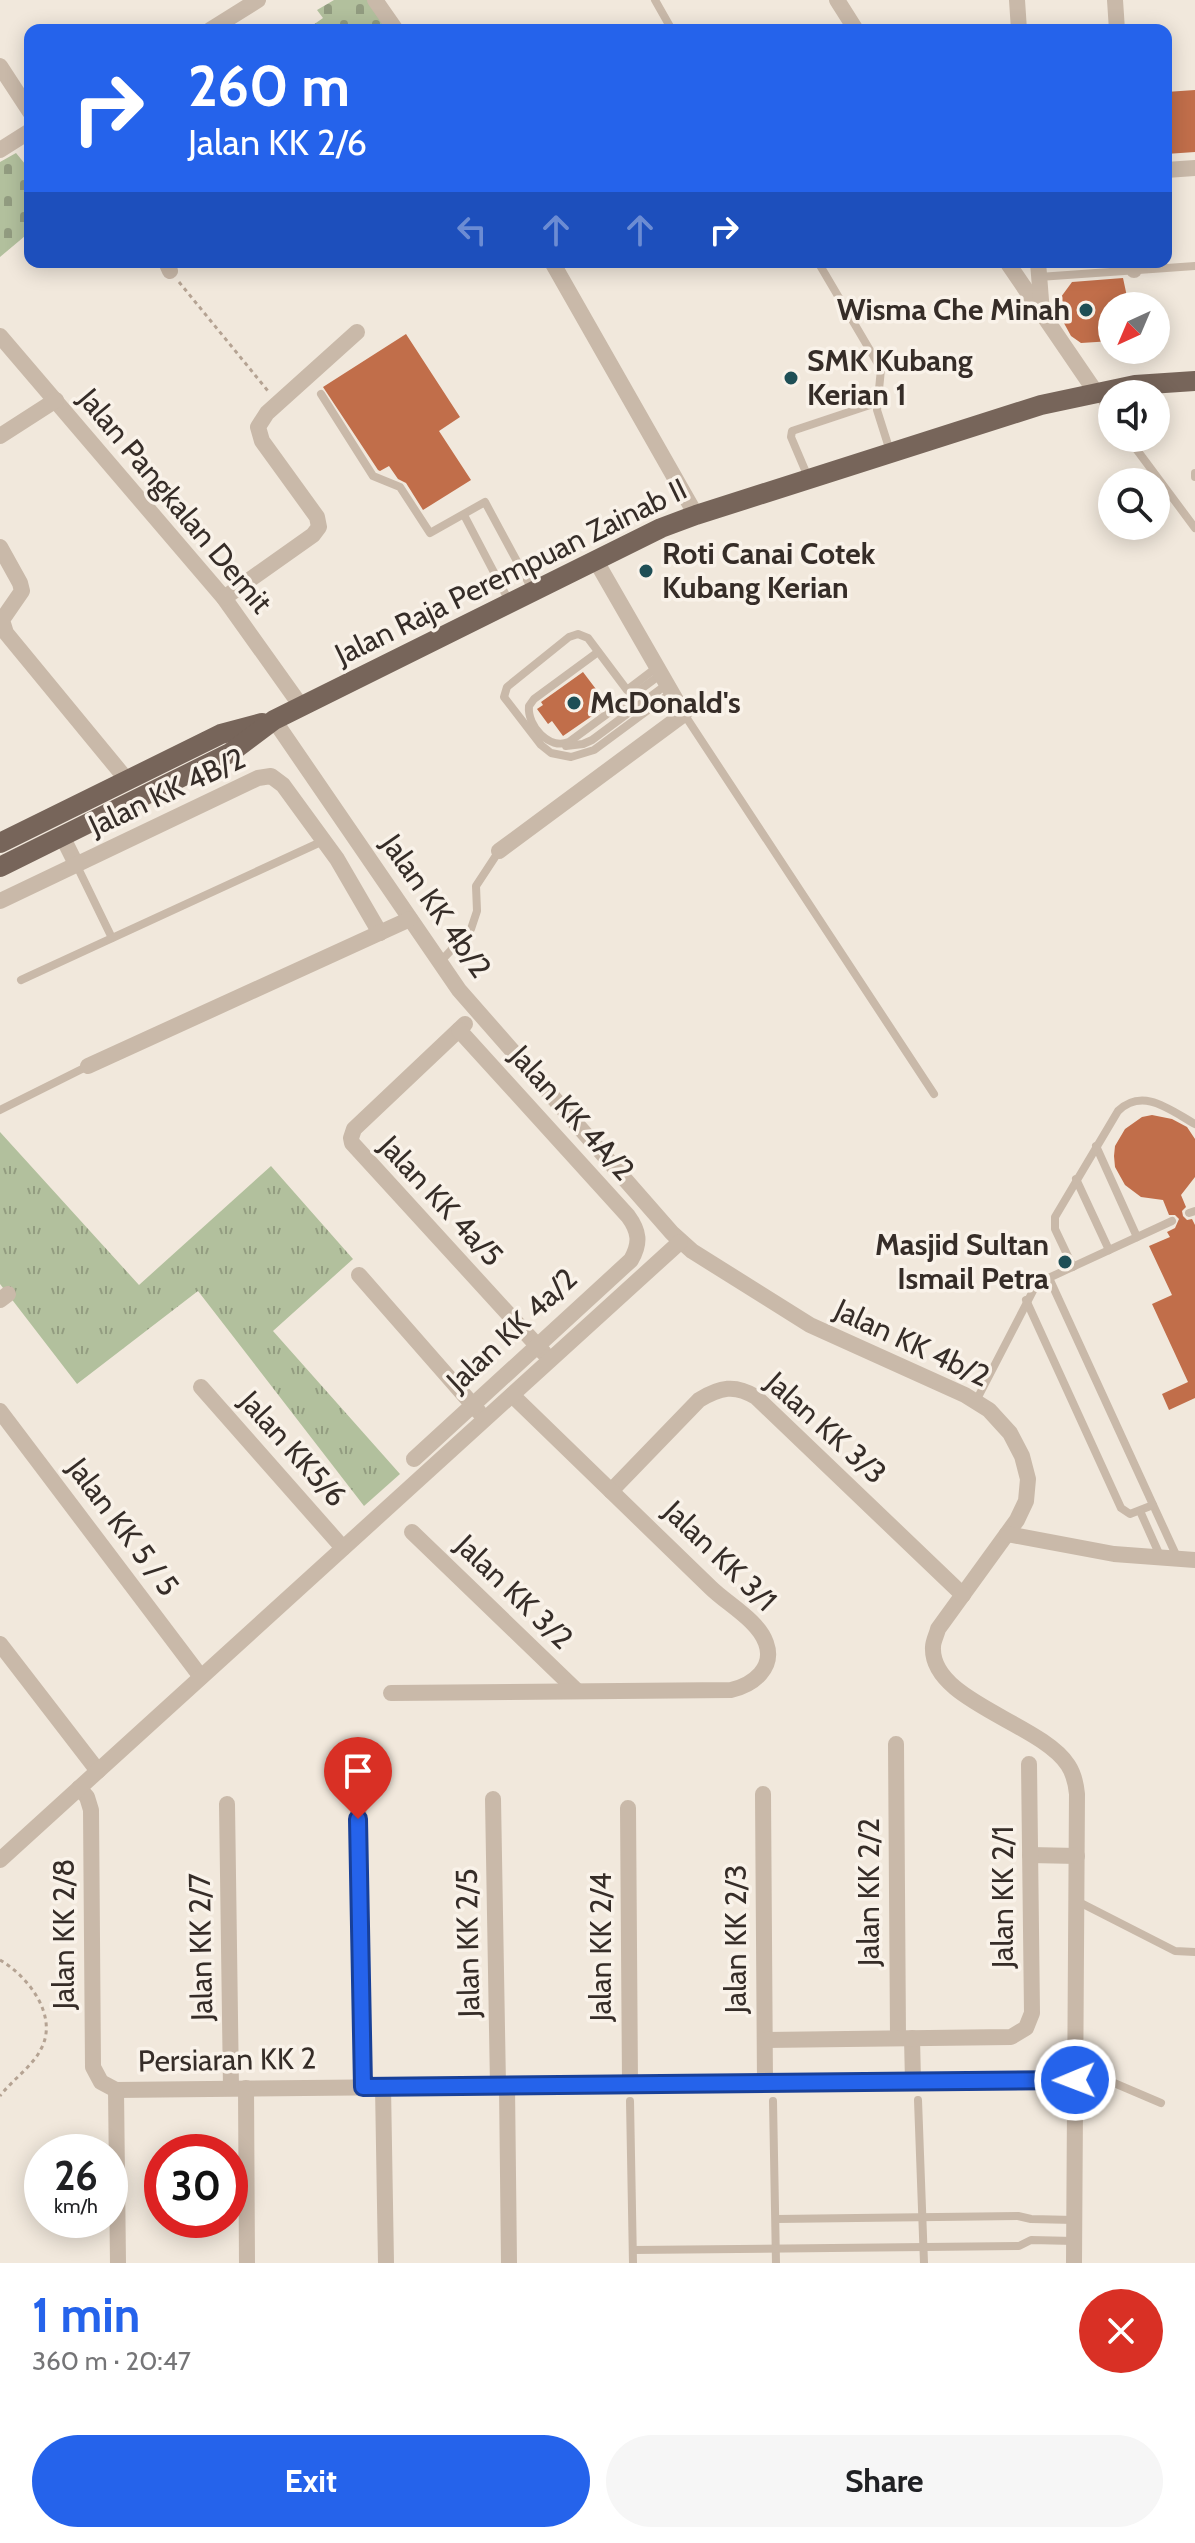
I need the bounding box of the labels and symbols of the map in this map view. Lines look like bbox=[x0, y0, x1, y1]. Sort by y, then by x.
place label: Wisma Che Minah bbox=[837, 291, 1070, 328]
north arrow bbox=[1098, 292, 1170, 364]
marker: Wisma Che Minah bbox=[1077, 301, 1095, 319]
place label: SMK Kubang Kerian 1 bbox=[807, 342, 973, 413]
marker: SMK Kubang Kerian 1 bbox=[782, 369, 800, 387]
street label: Jalan Pangkalan Demit bbox=[70, 380, 280, 621]
street label: Jalan Raja Perempuan Zainab II bbox=[328, 470, 693, 673]
place label: Roti Canai Cotek Kubang Kerian bbox=[662, 535, 876, 606]
marker: Roti Canai Cotek Kubang Kerian bbox=[637, 562, 655, 580]
place label: McDonald's bbox=[590, 684, 741, 721]
marker: McDonald's bbox=[565, 694, 583, 712]
street label: Jalan KK 4B/2 bbox=[82, 739, 251, 844]
street label: Jalan KK 4b/2 bbox=[373, 826, 499, 985]
street label: Jalan KK 4A/2 bbox=[502, 1037, 643, 1188]
street label: Jalan KK 4a/5 bbox=[371, 1127, 511, 1274]
place label: Masjid Sultan Ismail Petra bbox=[875, 1226, 1049, 1297]
marker: Masjid Sultan Ismail Petra bbox=[1056, 1253, 1074, 1271]
street label: Jalan KK 4a/2 bbox=[438, 1260, 584, 1400]
street label: Jalan KK 4b/2 bbox=[828, 1290, 996, 1395]
street label: Jalan KK 3/3 bbox=[758, 1363, 894, 1491]
street label: Jalan KK5/6 bbox=[231, 1382, 355, 1514]
street label: Jalan KK 5 / 5 bbox=[59, 1450, 187, 1603]
street label: Jalan KK 3/1 bbox=[655, 1492, 785, 1619]
street label: Jalan KK 3/2 bbox=[447, 1526, 581, 1657]
pin bbox=[324, 1737, 392, 1819]
street label: Jalan KK 2/2 bbox=[850, 1818, 887, 1967]
street label: Jalan KK 2/1 bbox=[984, 1826, 1021, 1969]
street label: Jalan KK 2/8 bbox=[45, 1858, 82, 2011]
street label: Jalan KK 2/3 bbox=[717, 1864, 754, 2015]
street label: Jalan KK 2/5 bbox=[448, 1868, 487, 2019]
street label: Jalan KK 2/4 bbox=[582, 1872, 619, 2023]
street label: Jalan KK 2/7 bbox=[181, 1873, 220, 2022]
position arrow bbox=[1033, 2038, 1117, 2122]
street label: Persiaran KK 2 bbox=[137, 2039, 317, 2080]
speed limit sign: 30 bbox=[144, 2134, 248, 2238]

